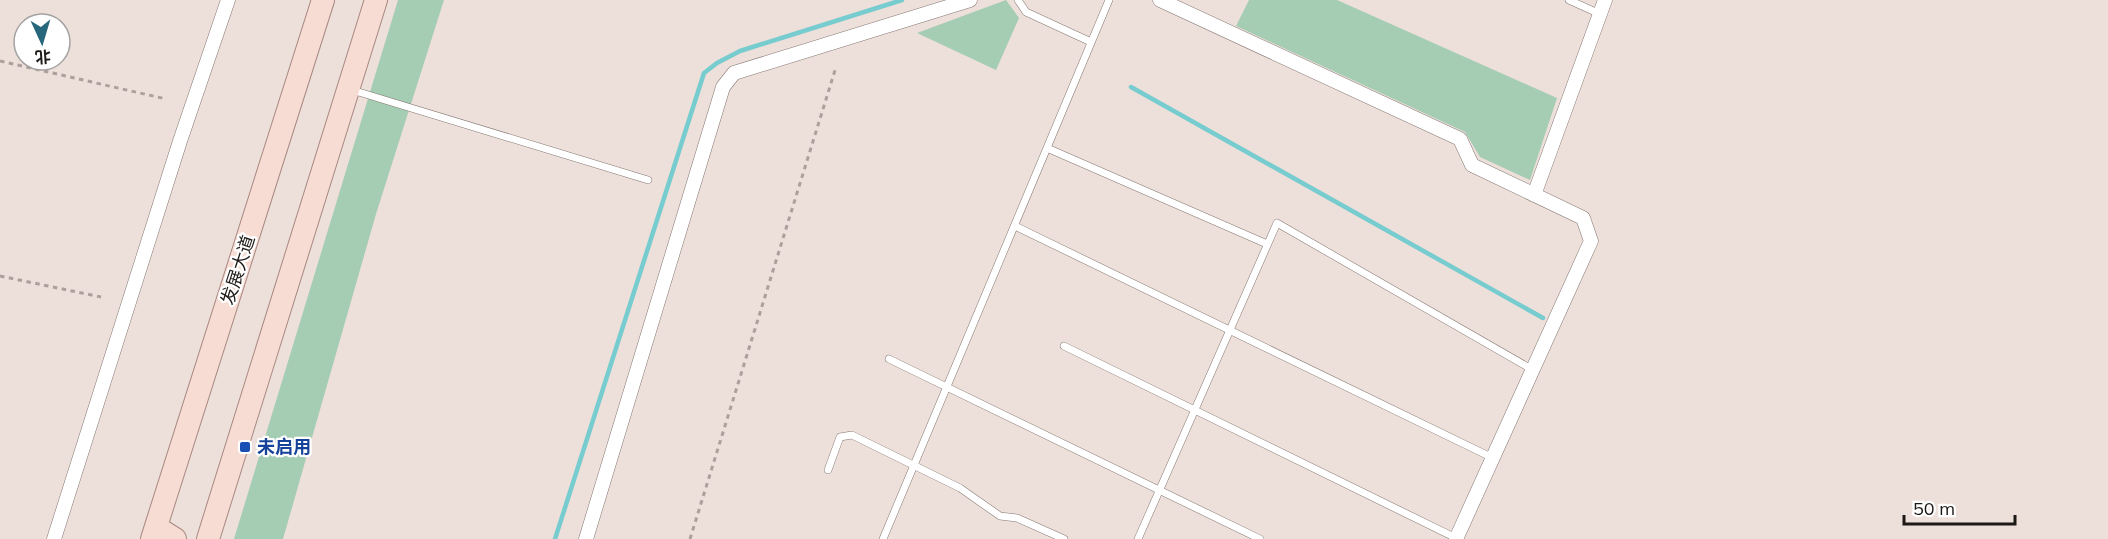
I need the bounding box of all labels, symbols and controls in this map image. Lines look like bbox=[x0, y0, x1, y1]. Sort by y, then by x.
north arrow bbox=[12, 12, 72, 72]
text: 北 bbox=[34, 46, 52, 67]
street label: 发展大道 bbox=[215, 232, 260, 308]
place label: 未启用 bbox=[257, 435, 311, 458]
marker: 未启用 bbox=[238, 440, 252, 454]
scale bar bbox=[1904, 488, 2015, 526]
text: 50 m bbox=[1913, 497, 1955, 520]

